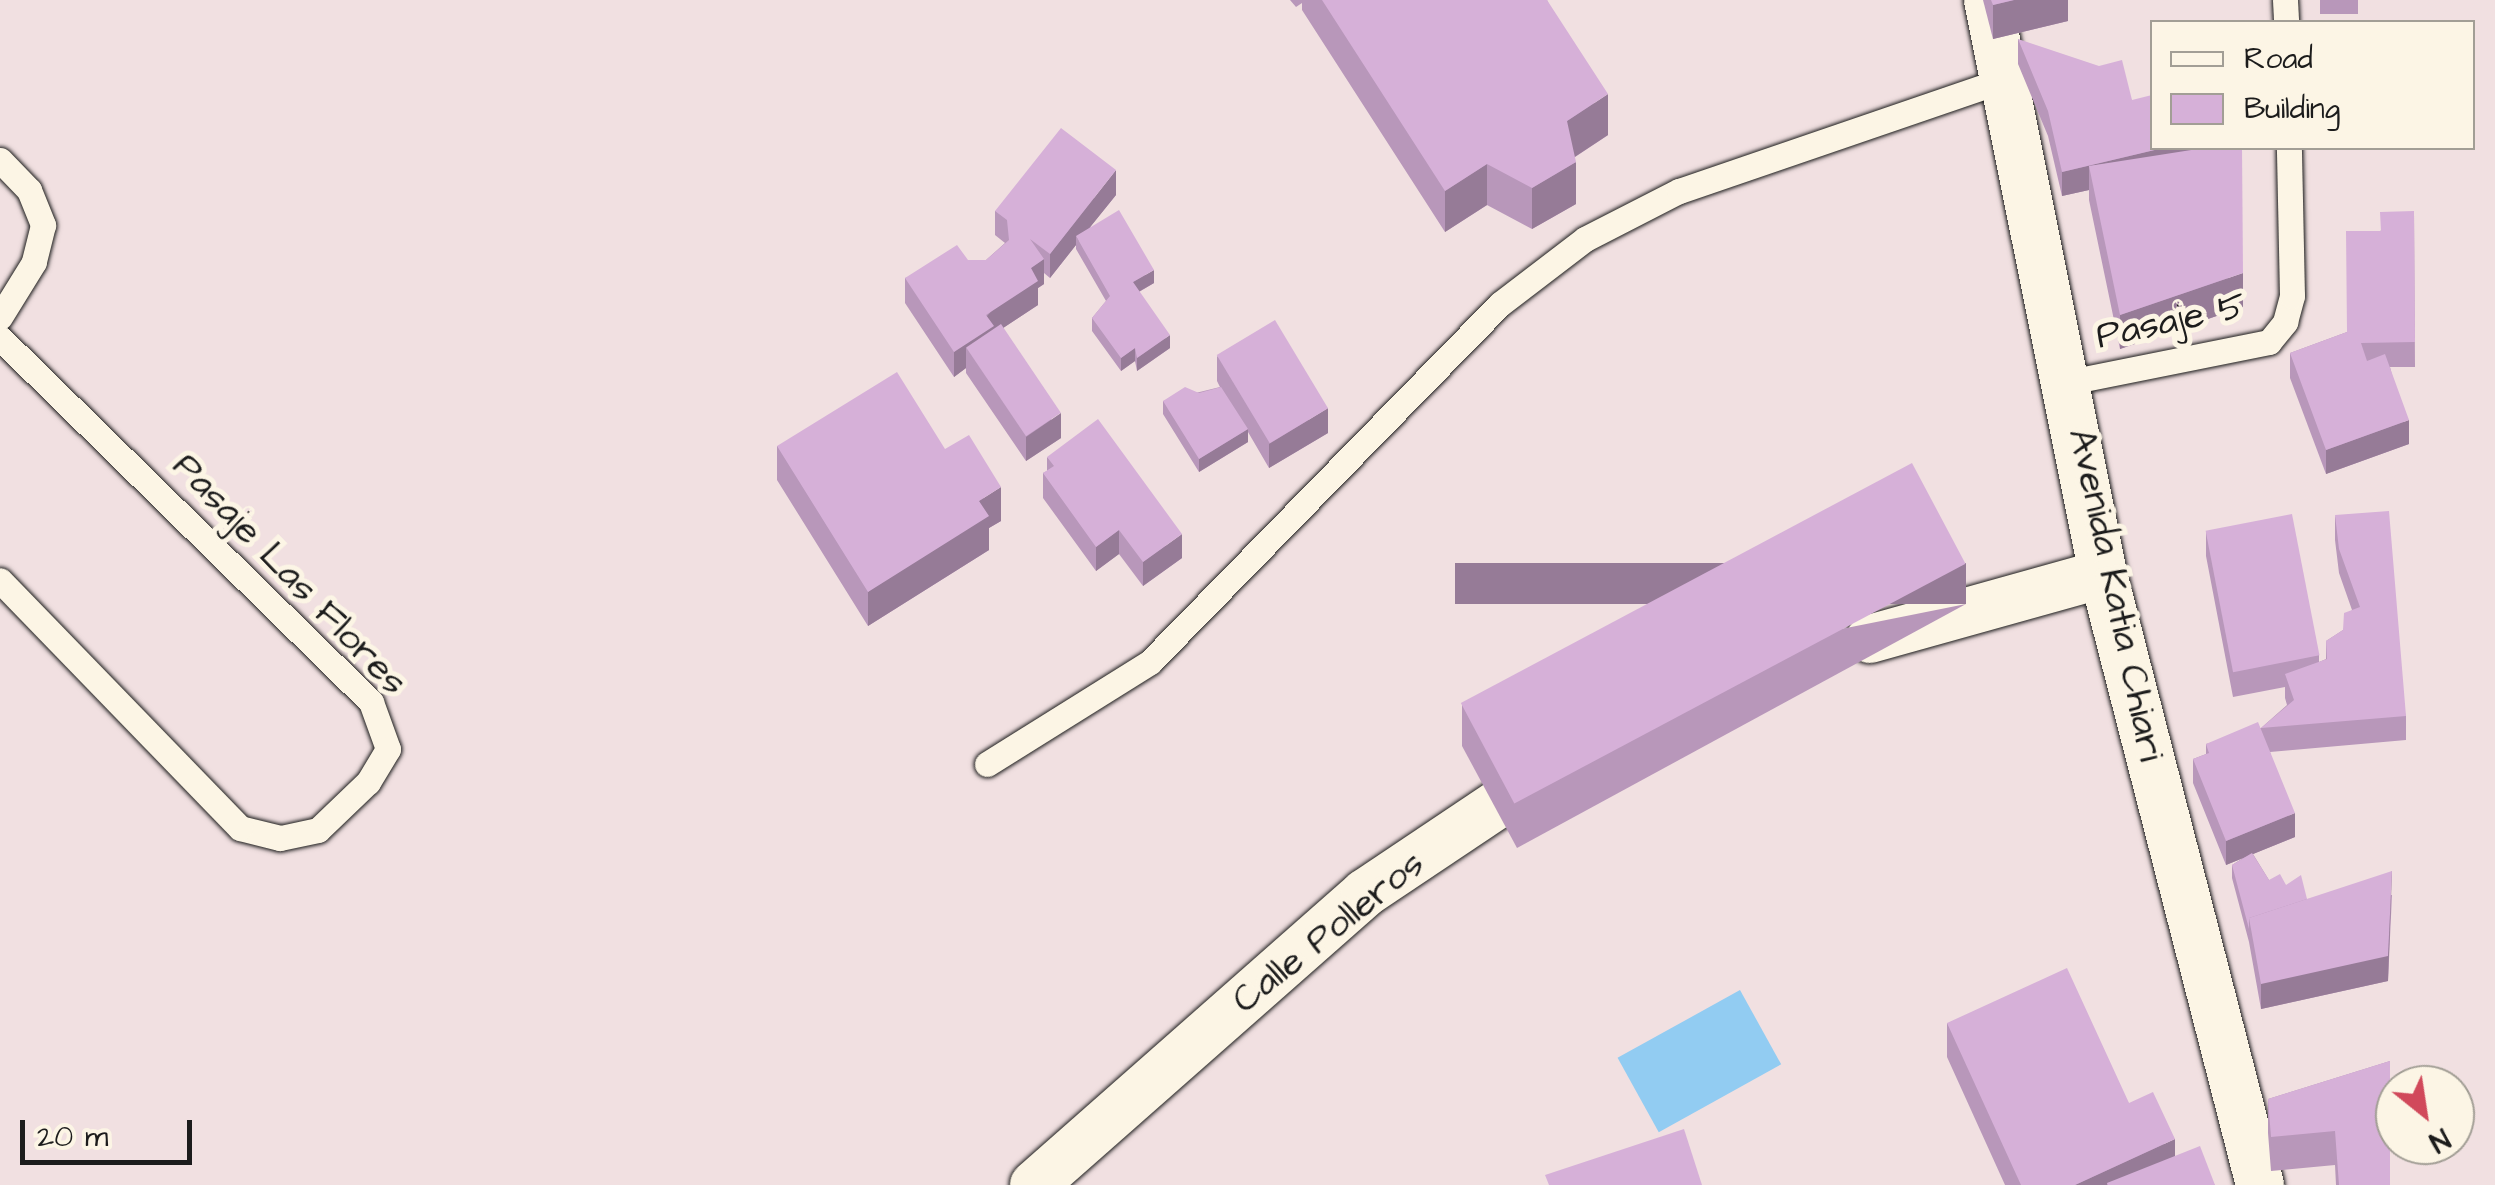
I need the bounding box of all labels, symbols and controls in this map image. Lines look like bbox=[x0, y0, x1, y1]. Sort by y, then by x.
legend bbox=[2150, 20, 2475, 150]
text: Road bbox=[2244, 38, 2313, 80]
text: Building bbox=[2244, 88, 2340, 130]
street label: Pasaje 5 bbox=[2092, 284, 2250, 360]
street label: Avenida Katia Chiari bbox=[2057, 425, 2173, 765]
street label: Pasaje Las Flores bbox=[162, 445, 416, 705]
street label: Calle Polleros bbox=[1224, 842, 1434, 1024]
north arrow bbox=[2375, 1065, 2475, 1165]
scale bar bbox=[25, 1100, 198, 1162]
text: 20 m bbox=[37, 1116, 108, 1158]
text: N bbox=[2422, 1118, 2457, 1161]

